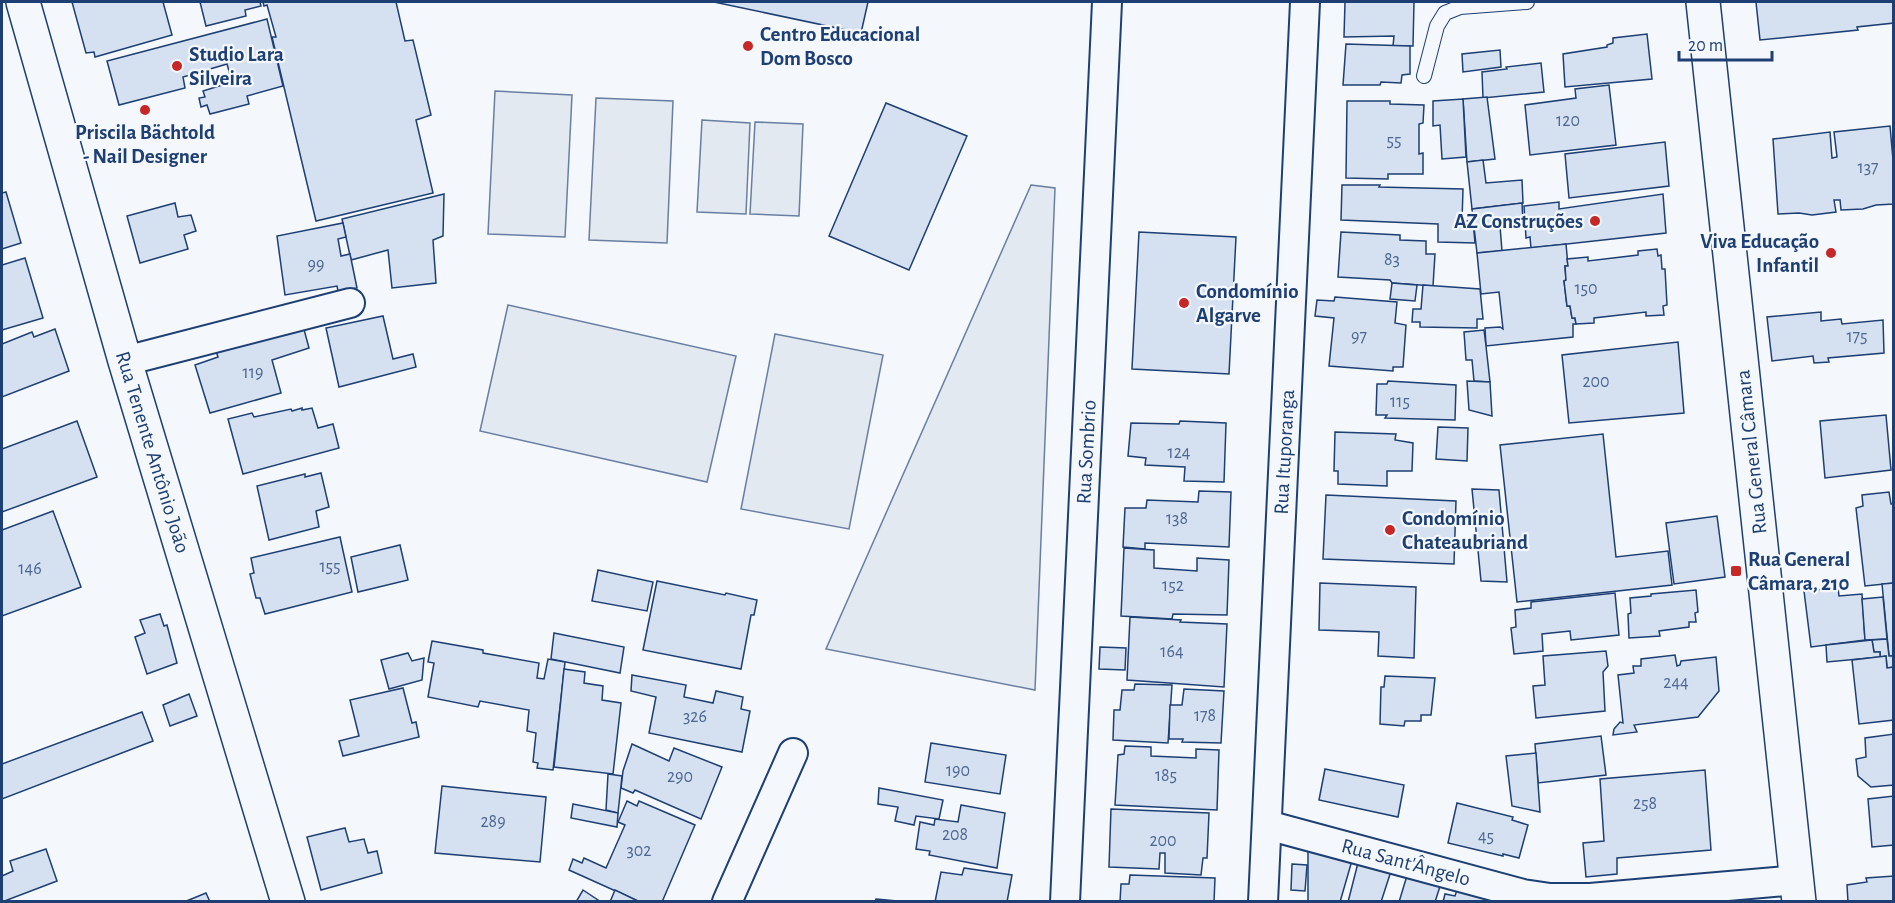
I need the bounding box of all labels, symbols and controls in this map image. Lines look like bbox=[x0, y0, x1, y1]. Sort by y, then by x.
place label: Centro Educacional Dom Bosco bbox=[760, 24, 920, 69]
scale bar bbox=[1679, 24, 1772, 62]
text: 20 m bbox=[1688, 37, 1723, 55]
marker: Centro Educacional Dom Bosco bbox=[741, 39, 755, 53]
place label: Studio Lara Silveira bbox=[189, 44, 284, 89]
marker: Studio Lara Silveira bbox=[170, 59, 184, 73]
marker: Priscila Bächtold - Nail Designer bbox=[138, 103, 152, 117]
house number: 120 bbox=[1556, 112, 1580, 130]
place label: Priscila Bächtold - Nail Designer bbox=[75, 122, 215, 167]
house number: 55 bbox=[1386, 132, 1402, 150]
house number: 137 bbox=[1857, 159, 1879, 177]
place label: AZ Construções bbox=[1454, 211, 1583, 232]
marker: AZ Construções bbox=[1588, 214, 1602, 228]
place label: Viva Educação Infantil bbox=[1700, 231, 1819, 276]
marker: Viva Educação Infantil bbox=[1824, 246, 1838, 260]
house number: 83 bbox=[1384, 251, 1400, 269]
house number: 99 bbox=[308, 256, 324, 274]
house number: 150 bbox=[1574, 280, 1598, 298]
place label: Condomínio Algarve bbox=[1196, 281, 1299, 326]
marker: Condomínio Algarve bbox=[1177, 296, 1191, 310]
house number: 97 bbox=[1351, 328, 1367, 346]
house number: 175 bbox=[1846, 328, 1868, 346]
street label: Rua Tenente Antônio João bbox=[112, 349, 193, 556]
house number: 119 bbox=[243, 364, 263, 382]
street label: Rua General Câmara bbox=[1732, 368, 1771, 535]
house number: 200 bbox=[1582, 373, 1610, 391]
street label: Rua Ituporanga bbox=[1271, 389, 1298, 515]
house number: 115 bbox=[1390, 393, 1410, 411]
street label: Rua Sombrio bbox=[1073, 399, 1100, 505]
house number: 124 bbox=[1167, 444, 1191, 462]
place label: Condomínio Chateaubriand bbox=[1402, 508, 1528, 553]
house number: 138 bbox=[1166, 510, 1188, 528]
marker: Condomínio Chateaubriand bbox=[1383, 523, 1397, 537]
place label: Rua General Câmara, 210 bbox=[1748, 549, 1850, 594]
house number: 155 bbox=[319, 558, 341, 576]
house number: 146 bbox=[18, 560, 42, 578]
marker: Rua General Câmara, 210 bbox=[1729, 564, 1743, 578]
house number: 152 bbox=[1162, 577, 1184, 595]
house number: 164 bbox=[1160, 643, 1184, 661]
house number: 244 bbox=[1663, 674, 1689, 692]
house number: 178 bbox=[1194, 707, 1216, 725]
house number: 326 bbox=[683, 708, 707, 726]
house number: 190 bbox=[946, 762, 970, 780]
house number: 185 bbox=[1155, 767, 1177, 785]
house number: 290 bbox=[667, 768, 693, 786]
house number: 258 bbox=[1633, 795, 1657, 813]
house number: 289 bbox=[480, 813, 506, 831]
house number: 208 bbox=[942, 826, 968, 844]
house number: 45 bbox=[1478, 828, 1494, 846]
house number: 200 bbox=[1149, 832, 1177, 850]
street label: Rua Sant'Ângelo bbox=[1339, 833, 1473, 890]
house number: 302 bbox=[626, 842, 652, 860]

